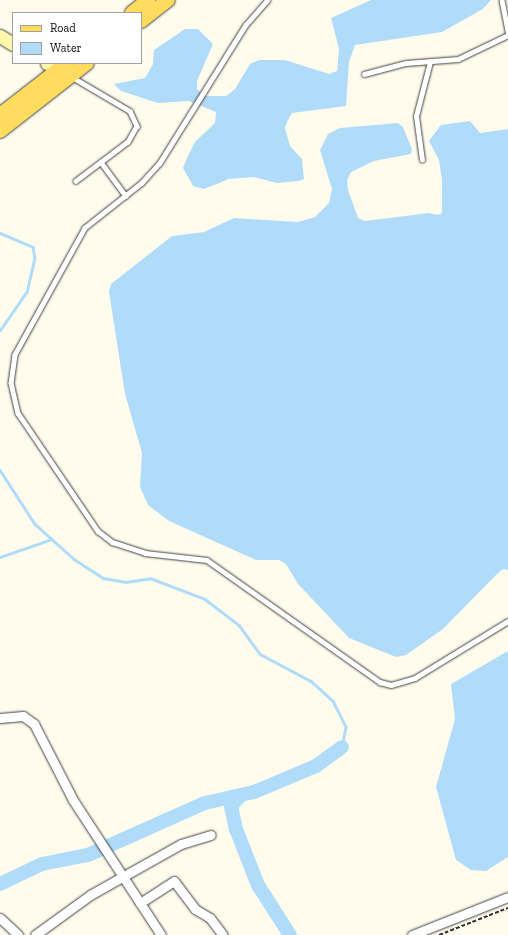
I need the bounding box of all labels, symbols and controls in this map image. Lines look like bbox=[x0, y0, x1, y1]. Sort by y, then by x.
legend bbox=[12, 12, 142, 64]
text: Road bbox=[50, 21, 76, 35]
text: Water bbox=[50, 41, 82, 55]

